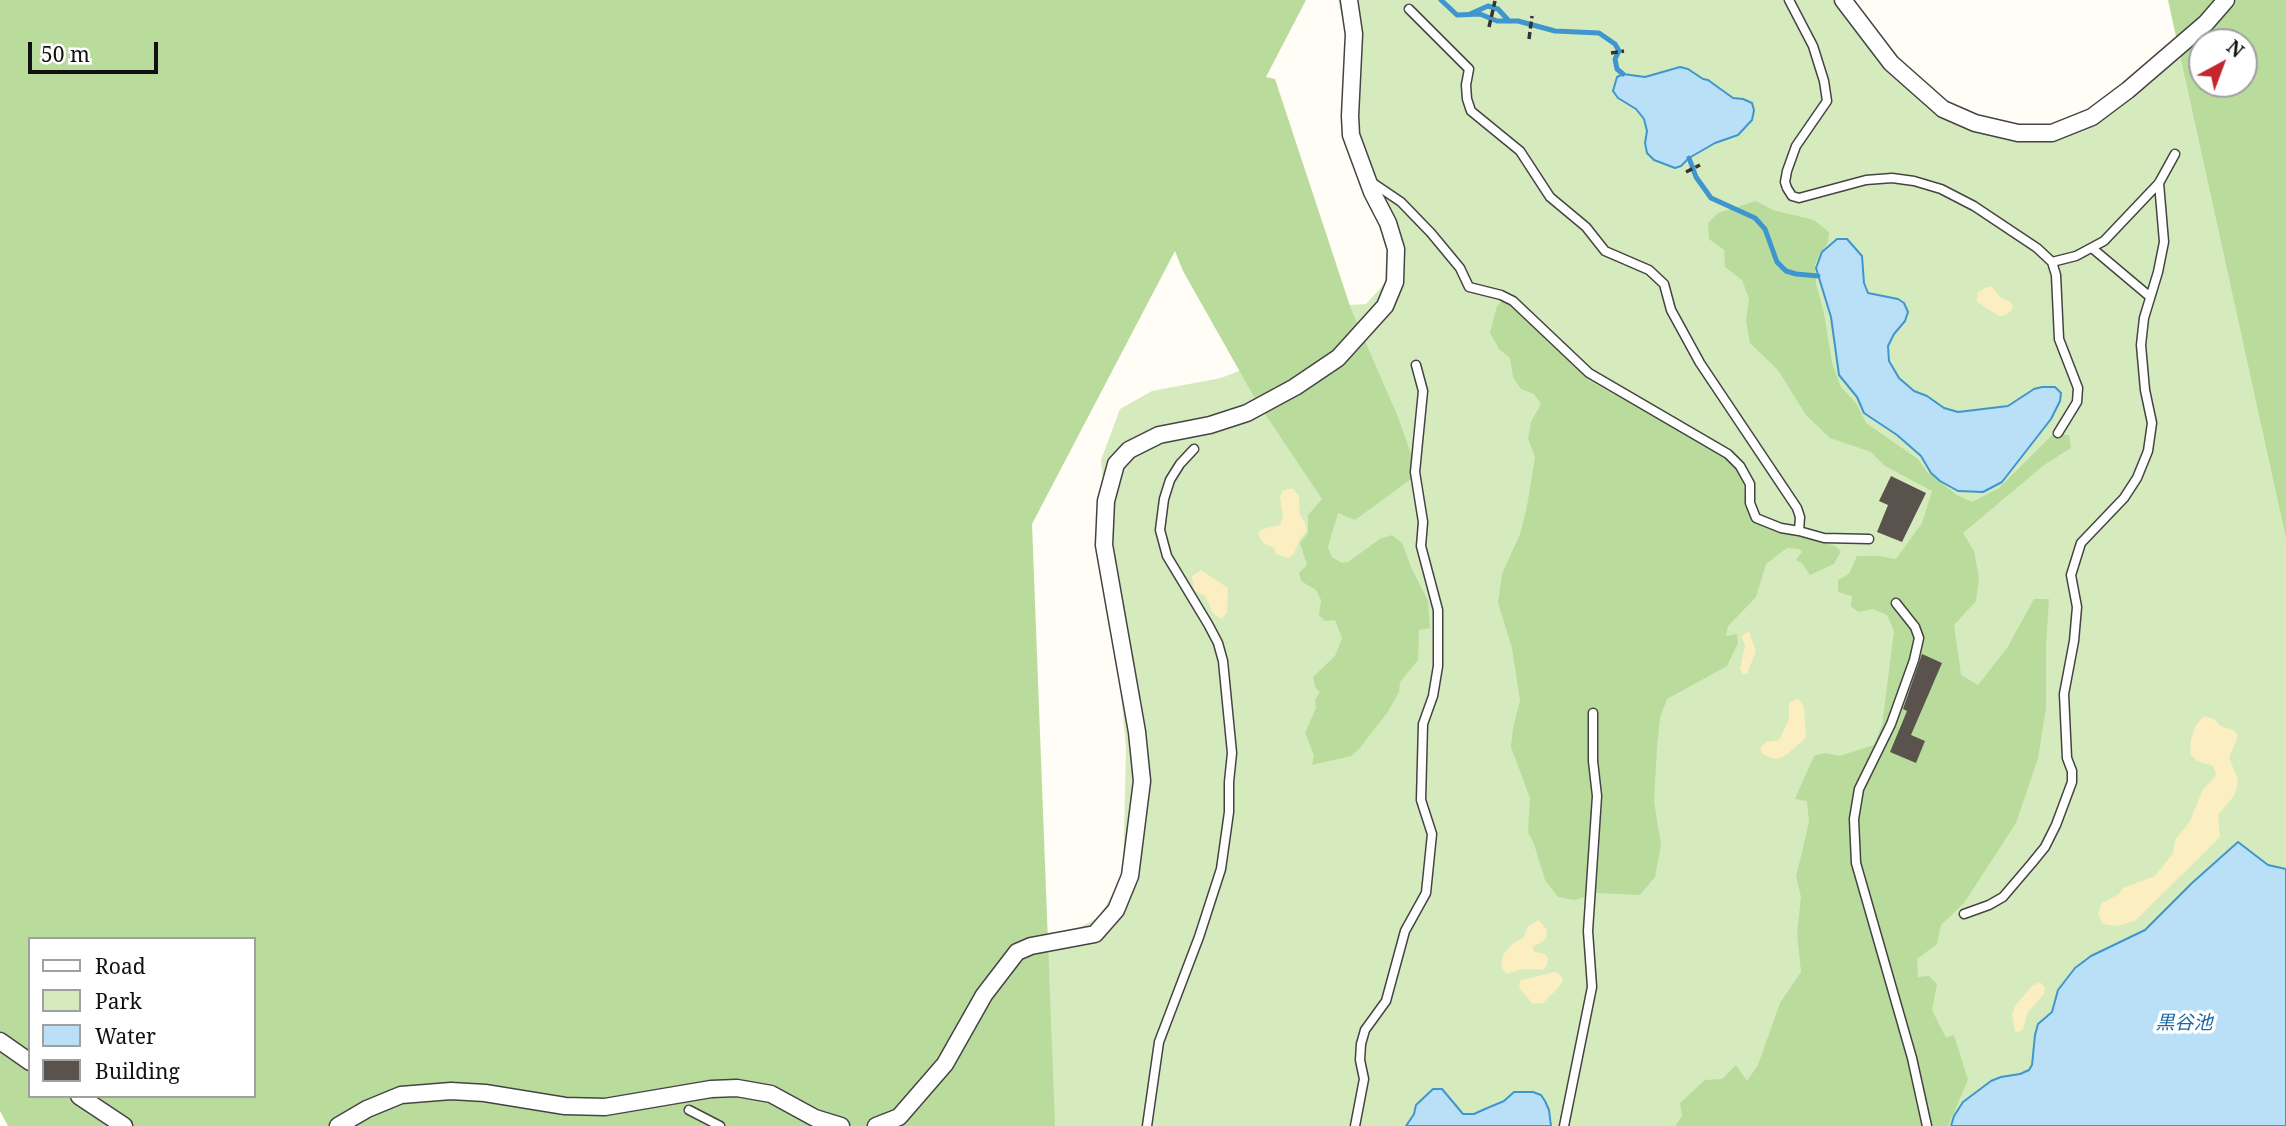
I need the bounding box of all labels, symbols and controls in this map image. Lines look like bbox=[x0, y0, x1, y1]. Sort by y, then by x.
scale bar bbox=[32, 28, 161, 72]
north arrow bbox=[2188, 28, 2258, 98]
text: N bbox=[2221, 34, 2250, 63]
text: 50 m bbox=[41, 40, 90, 68]
legend bbox=[28, 937, 256, 1098]
text: Road bbox=[95, 952, 146, 980]
text: Park bbox=[95, 987, 142, 1015]
water label: 黒谷池 bbox=[2156, 1013, 2212, 1035]
text: Water bbox=[95, 1022, 156, 1050]
text: Building bbox=[95, 1057, 180, 1085]

